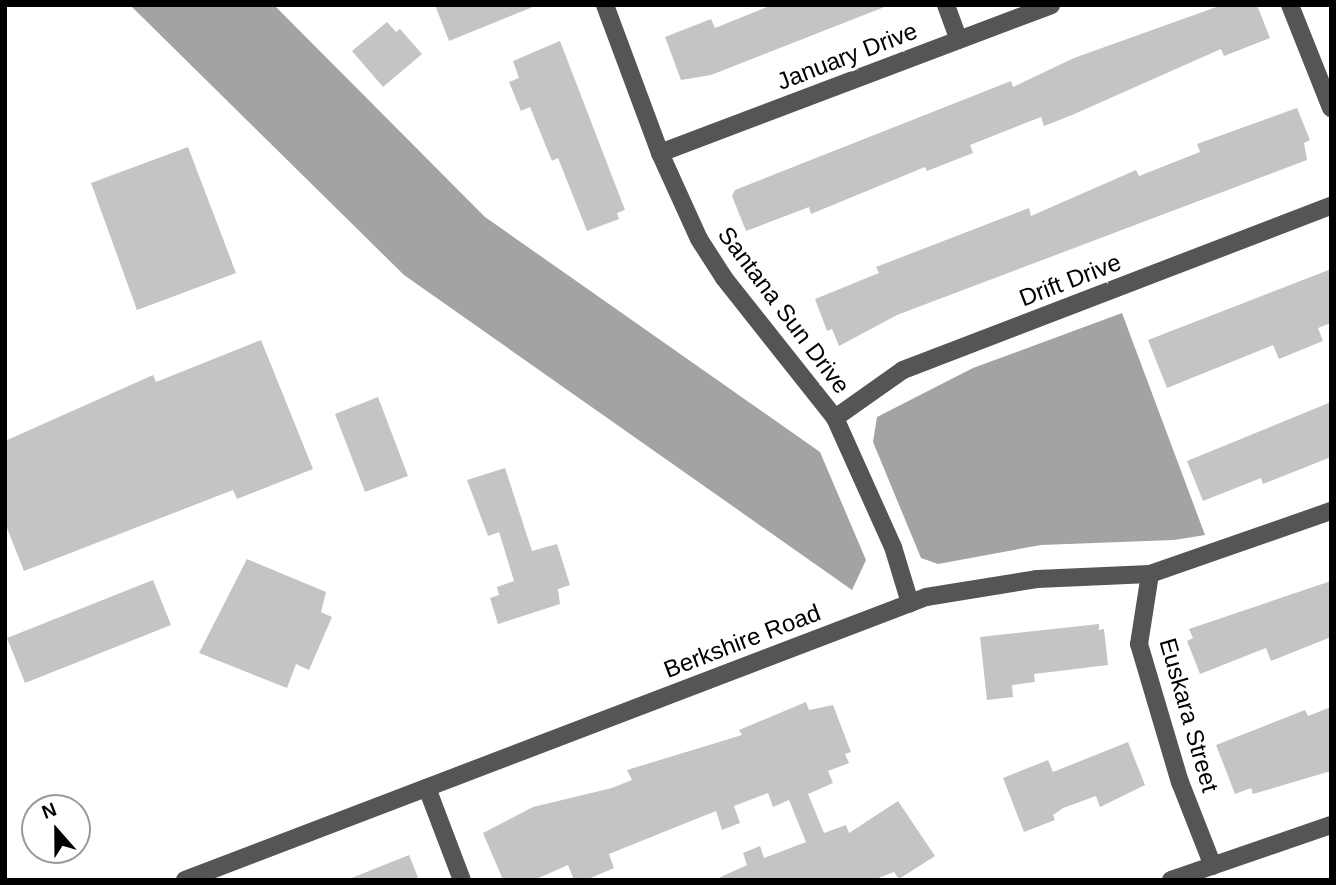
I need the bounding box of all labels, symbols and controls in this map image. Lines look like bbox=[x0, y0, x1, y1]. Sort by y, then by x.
street label: January Drive bbox=[773, 16, 921, 96]
street label: Santana Sun Drive bbox=[712, 221, 856, 399]
street label: Drift Drive bbox=[1015, 247, 1125, 313]
street label: Berkshire Road bbox=[660, 598, 824, 684]
street label: Euskara Street bbox=[1153, 635, 1225, 795]
north arrow bbox=[21, 794, 91, 864]
text: N bbox=[39, 799, 59, 823]

